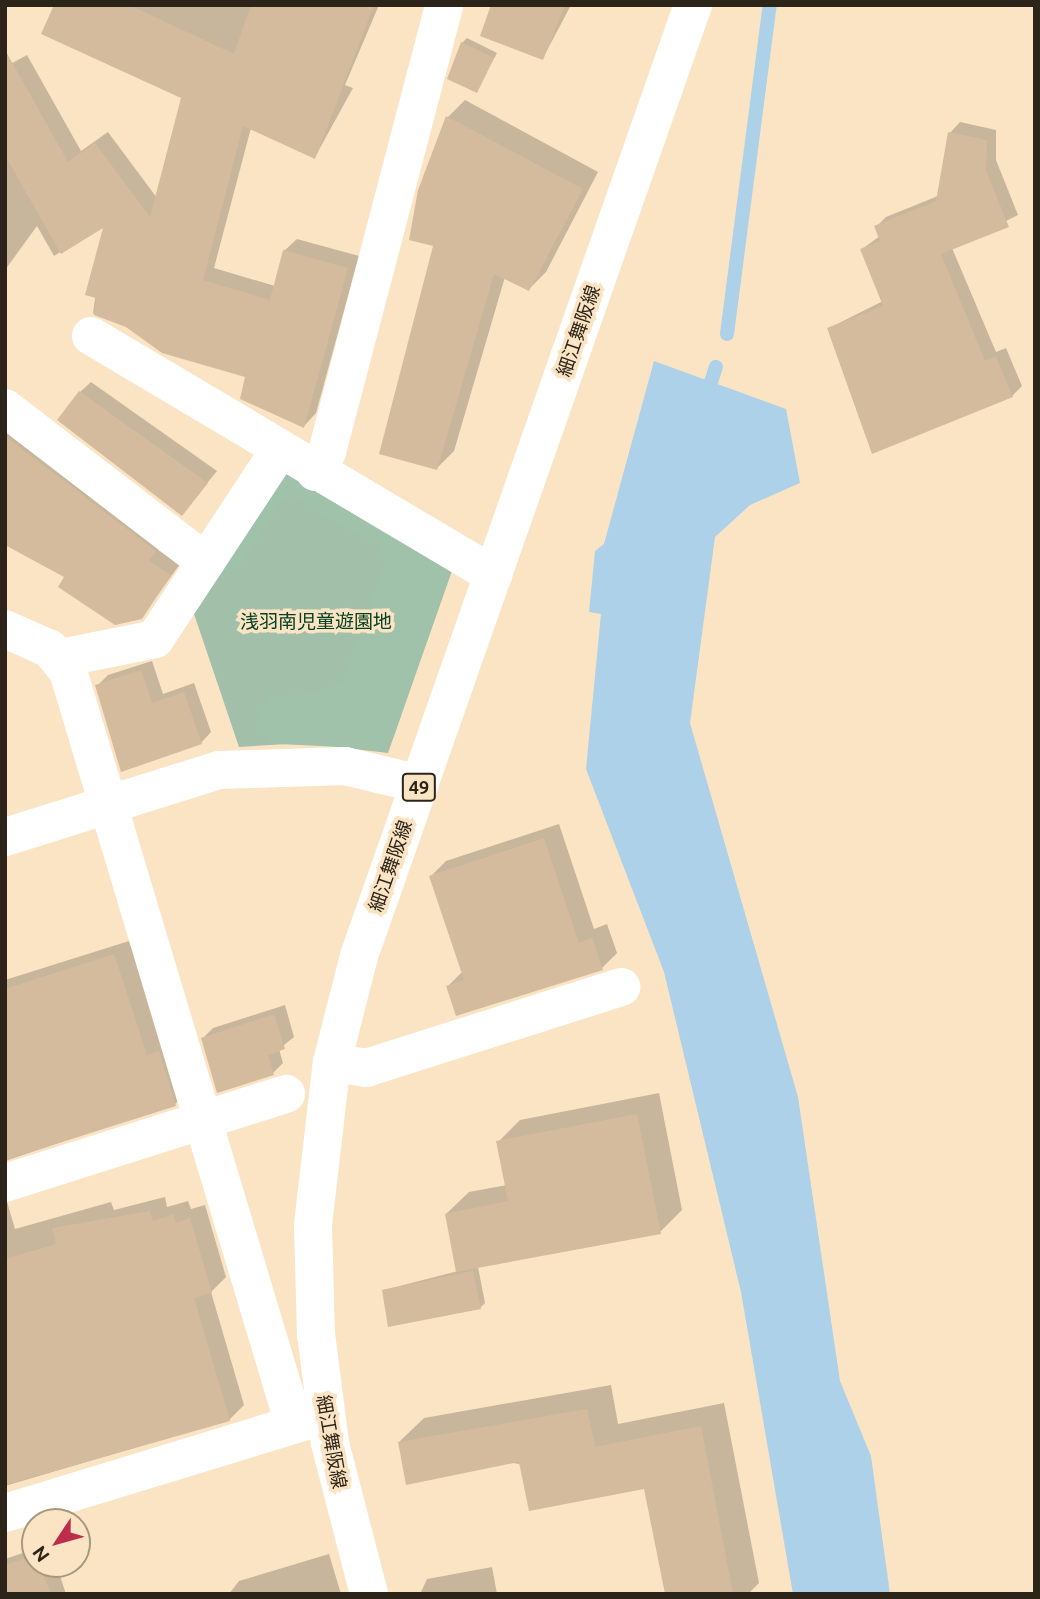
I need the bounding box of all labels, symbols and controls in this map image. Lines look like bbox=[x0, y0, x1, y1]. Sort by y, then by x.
street label: 細江舞阪線 bbox=[553, 282, 605, 380]
park label: 浅羽南児童遊園地 bbox=[240, 611, 392, 633]
road number: 49 bbox=[402, 772, 436, 802]
street label: 細江舞阪線 bbox=[365, 817, 417, 915]
street label: 細江舞阪線 bbox=[312, 1393, 350, 1491]
north arrow bbox=[21, 1508, 91, 1578]
text: N bbox=[28, 1542, 54, 1566]

